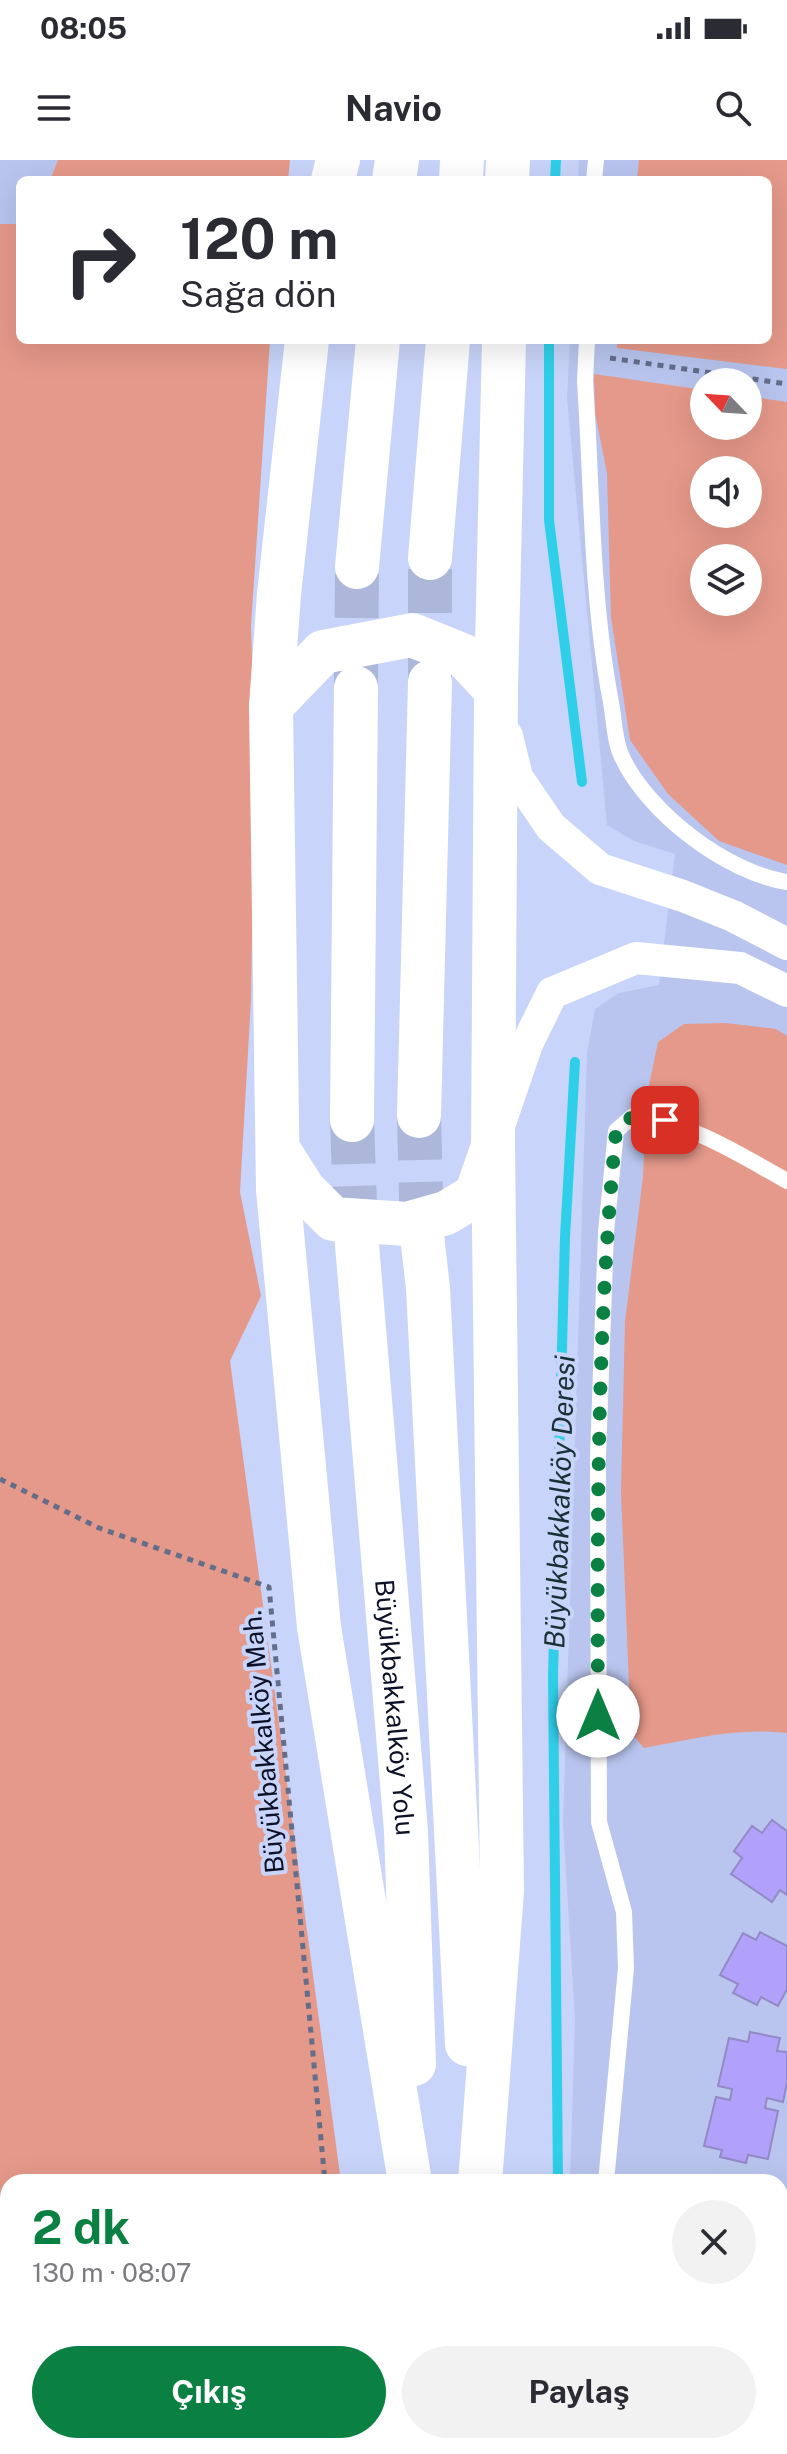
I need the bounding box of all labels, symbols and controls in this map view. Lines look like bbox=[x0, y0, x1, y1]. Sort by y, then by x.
text: 08:05 bbox=[40, 10, 127, 46]
icon: menu bbox=[32, 86, 76, 130]
icon: search bbox=[711, 86, 755, 130]
text: Navio bbox=[345, 87, 442, 129]
text: 120 m bbox=[180, 206, 338, 272]
icon: right bbox=[48, 208, 152, 312]
text: Sağa dön bbox=[180, 273, 337, 315]
north arrow bbox=[690, 368, 762, 440]
map controls bbox=[690, 368, 762, 616]
button: sound bbox=[690, 456, 762, 528]
button: layers bbox=[690, 544, 762, 616]
pin bbox=[631, 1086, 699, 1154]
icon: arrive bbox=[643, 1098, 687, 1142]
water label: Büyükbakkalköy Deresi bbox=[537, 1355, 581, 1649]
street label: Büyükbakkalköy Yolu bbox=[370, 1578, 422, 1837]
street label: Büyükbakkalköy Mah. bbox=[236, 1609, 290, 1875]
position arrow bbox=[556, 1674, 640, 1758]
text: 2 dk bbox=[32, 2198, 130, 2255]
button: close bbox=[672, 2200, 756, 2284]
text: 130 m · 08:07 bbox=[32, 2257, 191, 2288]
button: Çıkış bbox=[32, 2346, 386, 2438]
button: Paylaş bbox=[402, 2346, 756, 2438]

